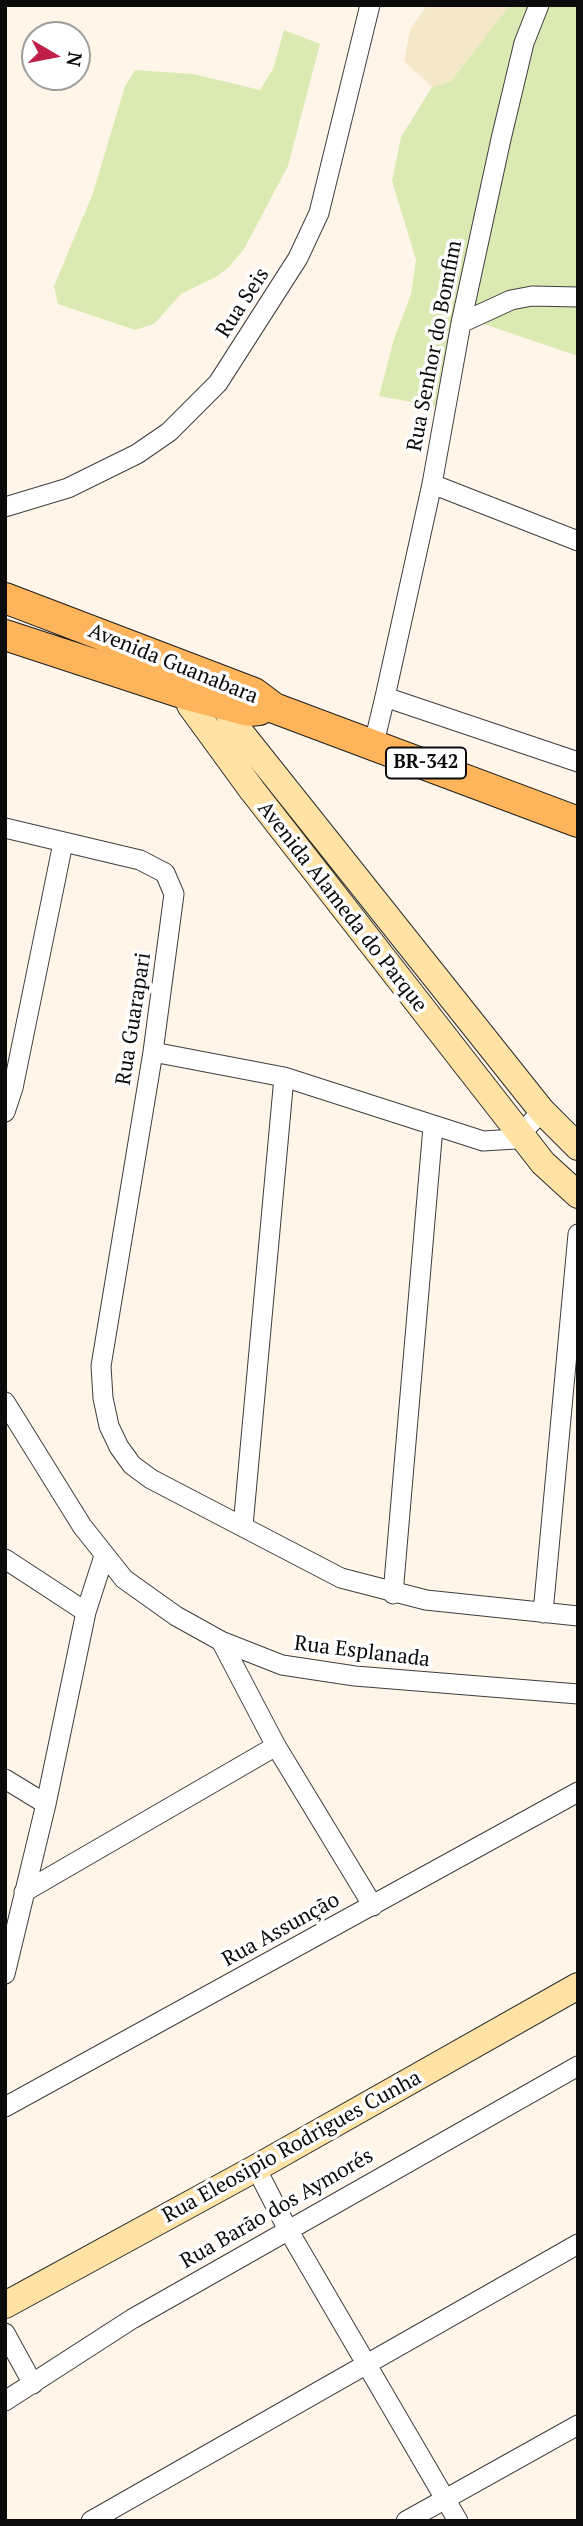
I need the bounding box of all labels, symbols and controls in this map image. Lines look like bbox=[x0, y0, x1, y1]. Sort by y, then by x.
north arrow bbox=[21, 21, 91, 91]
text: N bbox=[62, 50, 89, 69]
street label: Rua Senhor do Bomfim bbox=[402, 238, 468, 454]
street label: Rua Seis bbox=[211, 263, 275, 343]
street label: Avenida Guanabara bbox=[84, 618, 262, 710]
road number: BR-342 bbox=[386, 748, 466, 778]
street label: Avenida Alameda do Parque bbox=[252, 796, 432, 1018]
street label: Rua Guarapari bbox=[111, 951, 157, 1087]
street label: Rua Esplanada bbox=[293, 1631, 431, 1673]
street label: Rua Assunção bbox=[218, 1887, 344, 1973]
street label: Rua Eleosipio Rodrigues Cunha bbox=[158, 2065, 426, 2229]
street label: Rua Barão dos Aymorés bbox=[176, 2143, 378, 2275]

